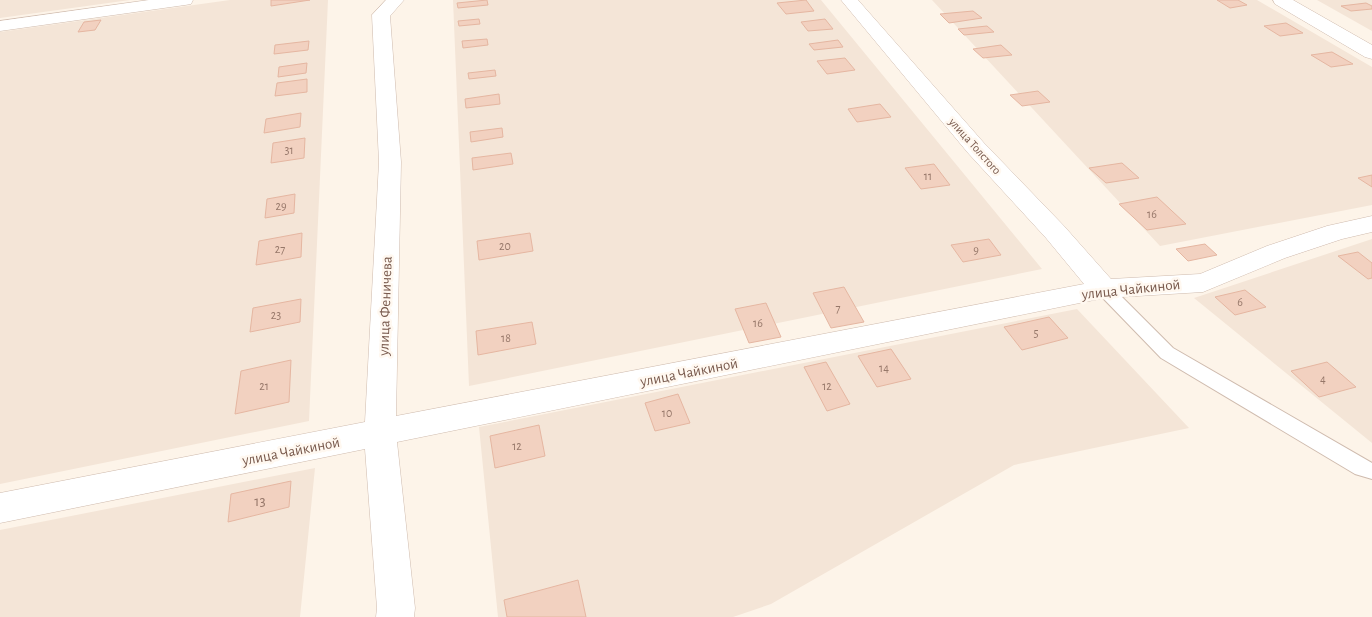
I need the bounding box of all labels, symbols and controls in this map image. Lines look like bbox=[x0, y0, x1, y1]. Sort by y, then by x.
street label: улица Толстого bbox=[945, 115, 1003, 177]
house number: 31 bbox=[284, 144, 294, 156]
house number: 11 bbox=[924, 170, 932, 182]
house number: 29 bbox=[275, 200, 287, 212]
house number: 16 bbox=[1147, 208, 1157, 220]
house number: 20 bbox=[499, 240, 511, 252]
house number: 27 bbox=[275, 243, 285, 255]
house number: 9 bbox=[973, 244, 979, 256]
street label: улица Феничева bbox=[376, 256, 395, 357]
street label: улица Чайкиной bbox=[1080, 277, 1181, 302]
house number: 6 bbox=[1237, 296, 1243, 308]
house number: 7 bbox=[835, 302, 841, 314]
house number: 23 bbox=[271, 309, 281, 321]
house number: 16 bbox=[753, 317, 763, 329]
house number: 5 bbox=[1033, 327, 1039, 339]
house number: 18 bbox=[501, 332, 511, 344]
street label: улица Чайкиной bbox=[638, 356, 739, 389]
house number: 14 bbox=[879, 362, 889, 374]
house number: 4 bbox=[1320, 373, 1326, 385]
house number: 21 bbox=[259, 380, 269, 392]
house number: 12 bbox=[822, 380, 832, 392]
house number: 10 bbox=[662, 407, 672, 419]
street label: улица Чайкиной bbox=[240, 435, 341, 468]
house number: 12 bbox=[512, 440, 522, 452]
house number: 13 bbox=[254, 494, 266, 509]

